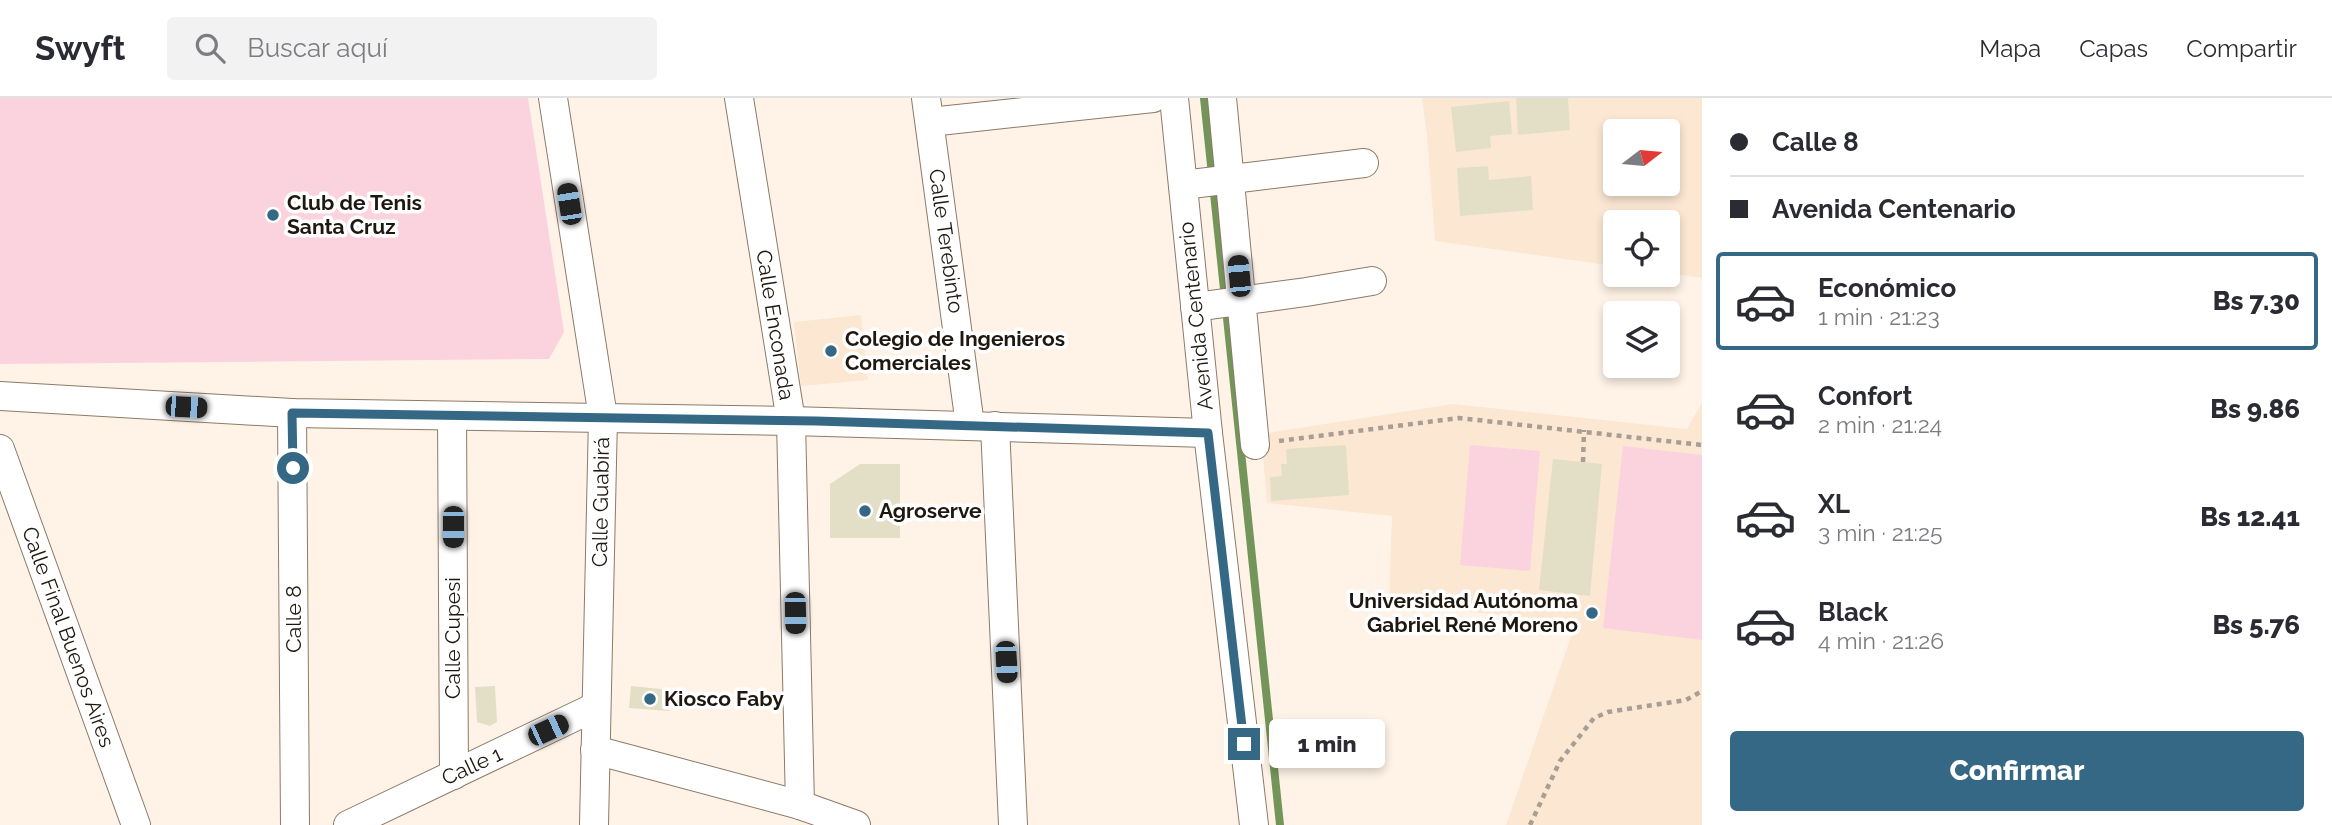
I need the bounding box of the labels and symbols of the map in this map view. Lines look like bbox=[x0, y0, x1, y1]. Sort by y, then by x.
north arrow bbox=[1603, 119, 1680, 196]
street label: Calle Terebinto bbox=[924, 167, 969, 315]
car bbox=[556, 182, 583, 226]
place label: Club de Tenis Santa Cruz bbox=[287, 190, 422, 239]
marker: Club de Tenis Santa Cruz bbox=[265, 207, 281, 223]
street label: Avenida Centenario bbox=[1173, 221, 1218, 412]
street label: Calle Enconada bbox=[751, 248, 800, 402]
car bbox=[1227, 254, 1252, 298]
place label: Colegio de Ingenieros Comerciales bbox=[845, 326, 1065, 375]
marker: Colegio de Ingenieros Comerciales bbox=[823, 343, 839, 359]
car bbox=[165, 395, 208, 419]
street label: Calle Guabirá bbox=[587, 437, 614, 567]
route start bbox=[277, 452, 309, 484]
place label: Agroserve bbox=[879, 498, 982, 523]
marker: Agroserve bbox=[857, 503, 873, 519]
car bbox=[443, 506, 464, 548]
street label: Calle Final Buenos Aires bbox=[17, 523, 120, 750]
street label: Calle Cupesi bbox=[440, 577, 465, 699]
street label: Calle 8 bbox=[281, 585, 306, 653]
place label: Universidad Autónoma Gabriel René Moreno bbox=[1349, 588, 1578, 637]
car bbox=[785, 592, 806, 634]
marker: Universidad Autónoma Gabriel René Moreno bbox=[1584, 605, 1600, 621]
car bbox=[995, 640, 1018, 684]
place label: Kiosco Faby bbox=[664, 686, 784, 711]
marker: Kiosco Faby bbox=[642, 691, 658, 707]
car bbox=[525, 712, 572, 748]
callout: 1 min bbox=[1268, 720, 1384, 768]
route end bbox=[1228, 728, 1260, 760]
street label: Calle 1 bbox=[438, 741, 506, 790]

